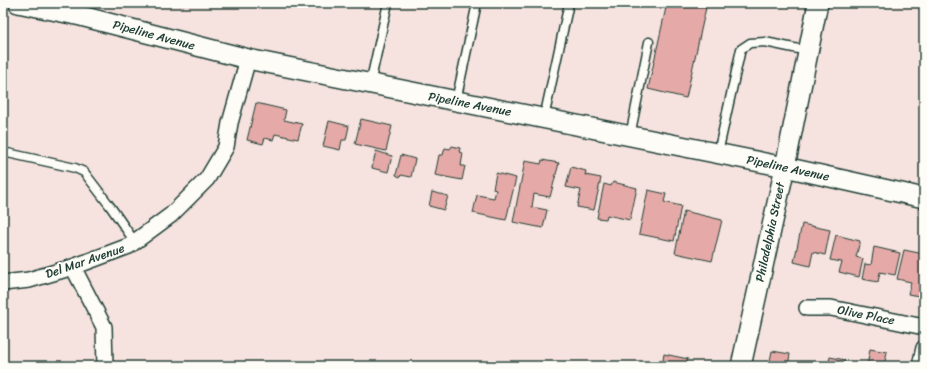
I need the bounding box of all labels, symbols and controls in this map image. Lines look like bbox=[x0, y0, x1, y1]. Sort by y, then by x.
street label: Pipeline Avenue bbox=[110, 13, 198, 57]
street label: Pipeline Avenue bbox=[427, 85, 513, 123]
street label: Pipeline Avenue bbox=[744, 148, 832, 188]
street label: Philadelphia Street bbox=[749, 179, 792, 284]
street label: Del Mar Avenue bbox=[42, 237, 128, 285]
street label: Olive Place bbox=[835, 299, 897, 331]

